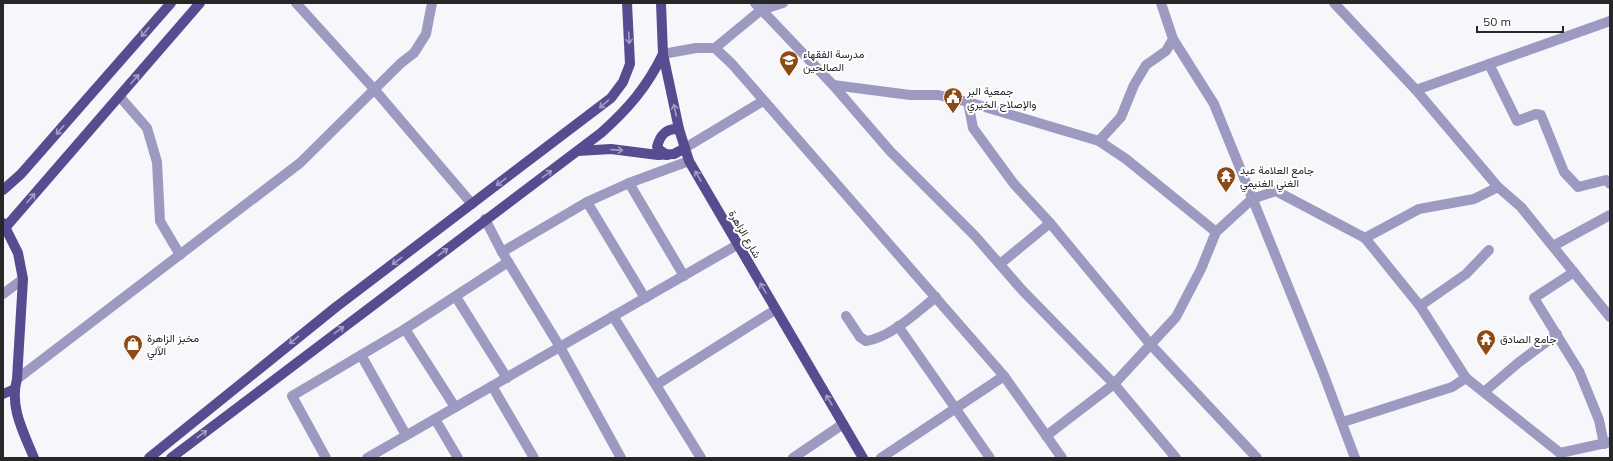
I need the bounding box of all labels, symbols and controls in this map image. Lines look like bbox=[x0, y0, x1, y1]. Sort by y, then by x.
scale bar bbox=[1477, 8, 1563, 34]
text: 50 m bbox=[1483, 14, 1511, 29]
one-way arrow bbox=[141, 27, 150, 38]
one-way arrow bbox=[625, 31, 632, 44]
place label: مدرسة الفقهاء الصالحين bbox=[803, 47, 864, 74]
school or university icon: مدرسة الفقهاء الصالحين bbox=[778, 49, 800, 77]
one-way arrow bbox=[131, 74, 140, 84]
place label: جمعية البر والإصلاح الخيري bbox=[966, 84, 1036, 114]
public building icon: جمعية البر والإصلاح الخيري bbox=[942, 86, 964, 114]
one-way arrow bbox=[599, 99, 610, 108]
one-way arrow bbox=[670, 104, 678, 117]
one-way arrow bbox=[55, 125, 64, 135]
one-way arrow bbox=[610, 146, 623, 153]
place label: جامع العلامة عبد الغني الغنيمي bbox=[1240, 163, 1314, 193]
temple icon: جامع العلامة عبد الغني الغنيمي bbox=[1215, 165, 1237, 193]
one-way arrow bbox=[541, 170, 552, 178]
one-way arrow bbox=[693, 170, 701, 182]
one-way arrow bbox=[495, 178, 506, 187]
one-way arrow bbox=[27, 193, 36, 203]
street label: شارع الزاهرة bbox=[725, 208, 764, 261]
one-way arrow bbox=[437, 247, 448, 256]
one-way arrow bbox=[391, 256, 402, 265]
one-way arrow bbox=[758, 282, 766, 294]
one-way arrow bbox=[334, 326, 345, 335]
temple icon: جامع الصادق bbox=[1475, 328, 1497, 356]
place label: مخبز الزاهرة الآلي bbox=[147, 331, 199, 361]
place label: جامع الصادق bbox=[1500, 332, 1557, 347]
shop icon: مخبز الزاهرة الآلي bbox=[122, 333, 144, 361]
one-way arrow bbox=[289, 336, 300, 345]
one-way arrow bbox=[824, 394, 832, 406]
one-way arrow bbox=[197, 430, 208, 439]

